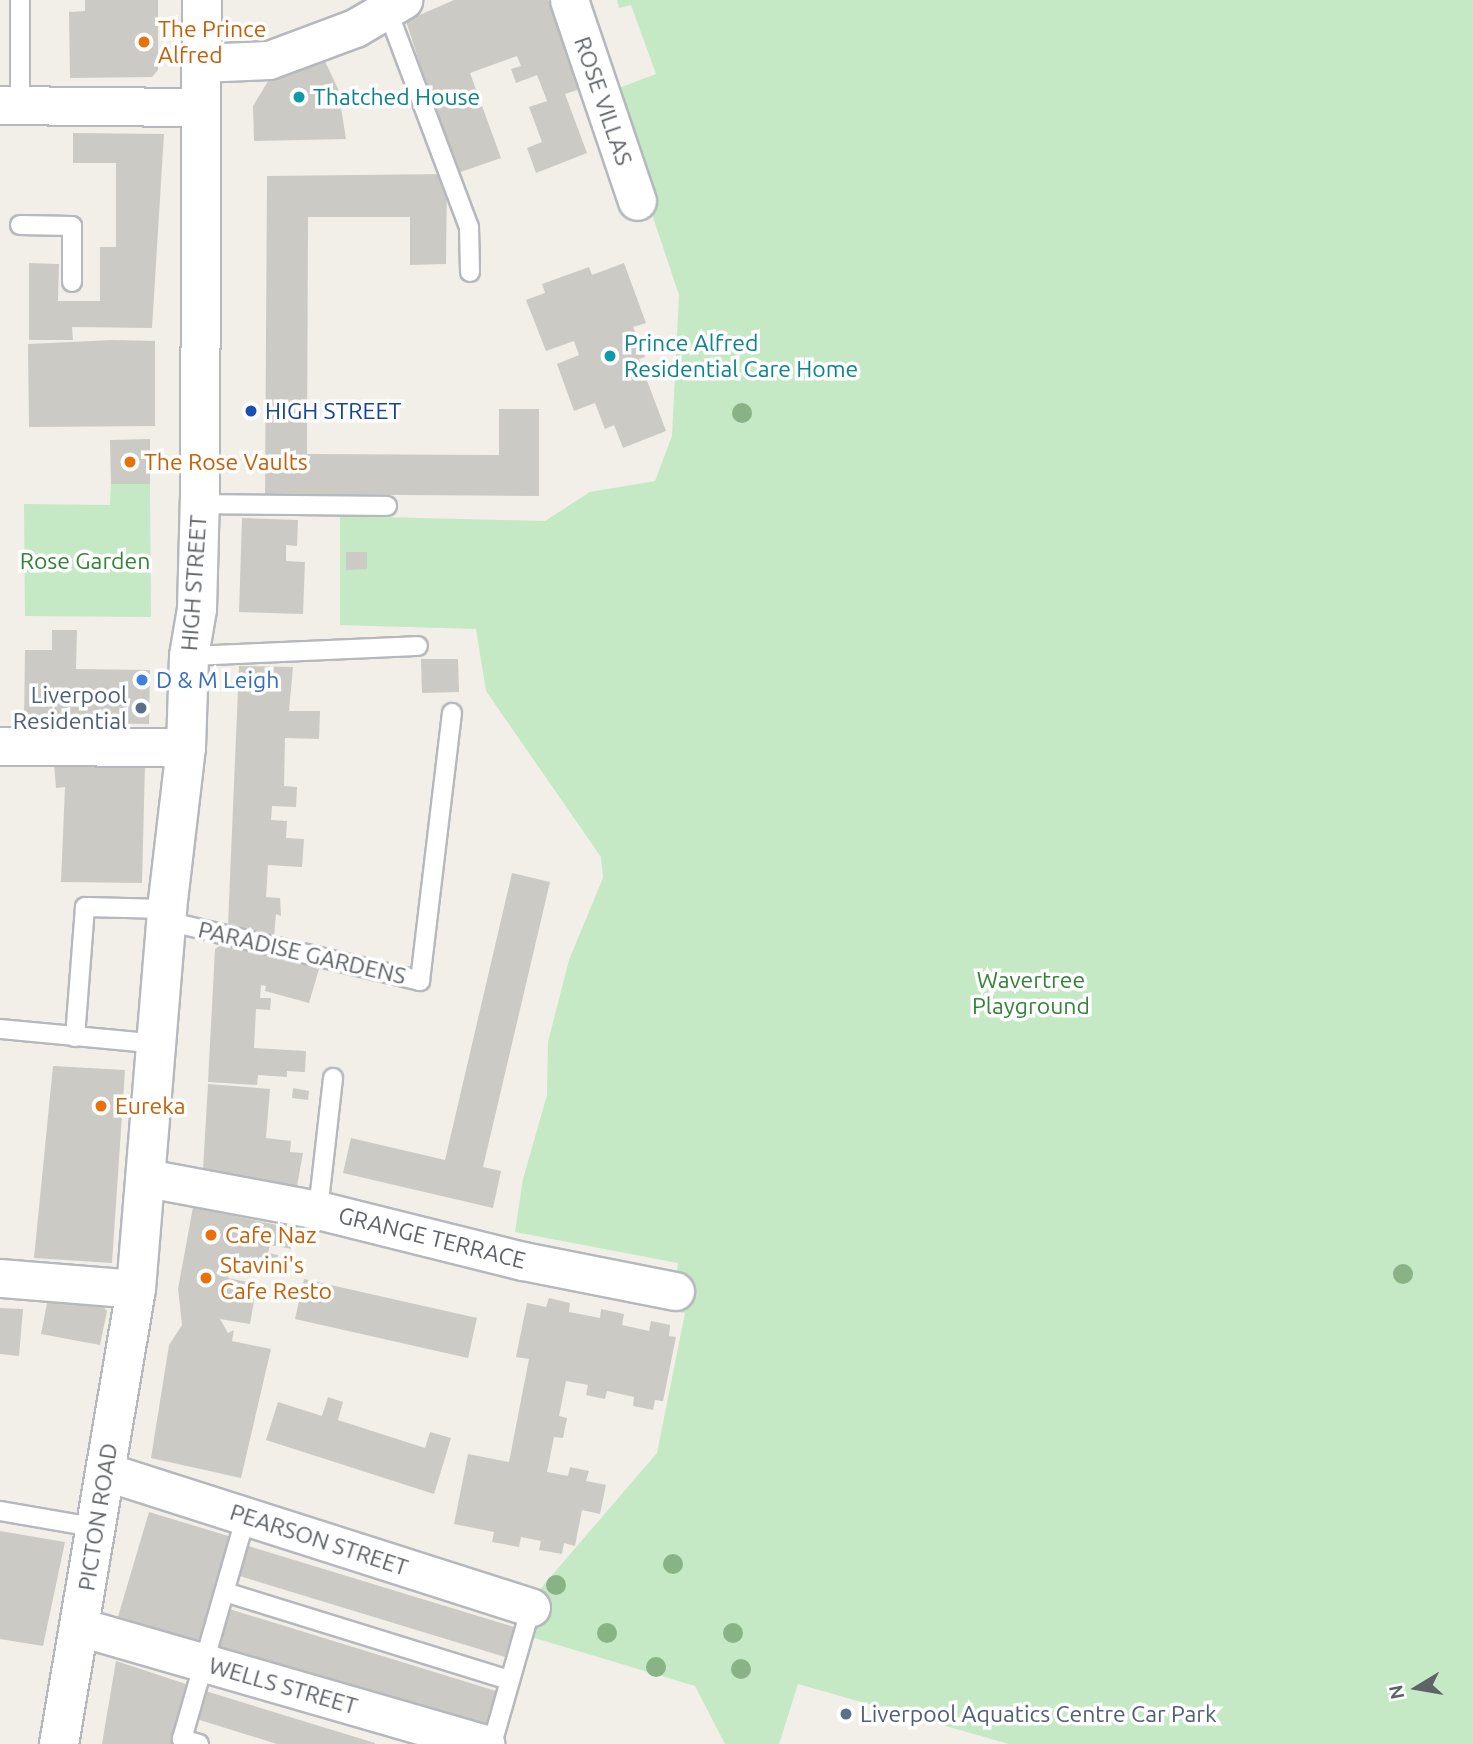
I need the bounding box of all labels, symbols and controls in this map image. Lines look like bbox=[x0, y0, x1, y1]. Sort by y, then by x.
place label: The Prince Alfred bbox=[158, 15, 266, 69]
street label: ROSE VILLAS bbox=[568, 33, 638, 169]
marker: The Prince Alfred bbox=[136, 34, 152, 50]
place label: Thatched House bbox=[313, 83, 480, 111]
marker: Thatched House bbox=[291, 89, 307, 105]
place label: Prince Alfred Residential Care Home bbox=[624, 329, 858, 383]
marker: Prince Alfred Residential Care Home bbox=[602, 348, 618, 364]
place label: HIGH STREET bbox=[265, 397, 401, 425]
marker: HIGH STREET bbox=[243, 403, 259, 419]
place label: The Rose Vaults bbox=[144, 448, 308, 476]
marker: The Rose Vaults bbox=[122, 454, 138, 470]
street label: HIGH STREET bbox=[175, 514, 213, 652]
park label: Rose Garden bbox=[20, 547, 150, 575]
place label: D & M Leigh bbox=[156, 666, 279, 694]
marker: D & M Leigh bbox=[134, 672, 150, 688]
place label: Liverpool Residential bbox=[13, 681, 127, 735]
marker: Liverpool Residential bbox=[133, 700, 149, 716]
street label: PARADISE GARDENS bbox=[196, 916, 408, 990]
park label: Wavertree Playground bbox=[972, 966, 1090, 1020]
place label: Eureka bbox=[115, 1092, 186, 1120]
marker: Eureka bbox=[93, 1098, 109, 1114]
street label: GRANGE TERRACE bbox=[336, 1201, 528, 1275]
place label: Cafe Naz bbox=[225, 1221, 316, 1249]
marker: Cafe Naz bbox=[203, 1227, 219, 1243]
place label: Stavini's Cafe Resto bbox=[220, 1251, 332, 1305]
marker: Stavini's Cafe Resto bbox=[198, 1270, 214, 1286]
street label: PICTON ROAD bbox=[73, 1441, 123, 1593]
street label: PEARSON STREET bbox=[226, 1498, 412, 1582]
street label: WELLS STREET bbox=[206, 1652, 360, 1720]
north arrow bbox=[1382, 1653, 1452, 1723]
text: N bbox=[1384, 1683, 1409, 1701]
place label: Liverpool Aquatics Centre Car Park bbox=[860, 1700, 1217, 1728]
marker: Liverpool Aquatics Centre Car Park bbox=[838, 1706, 854, 1722]

